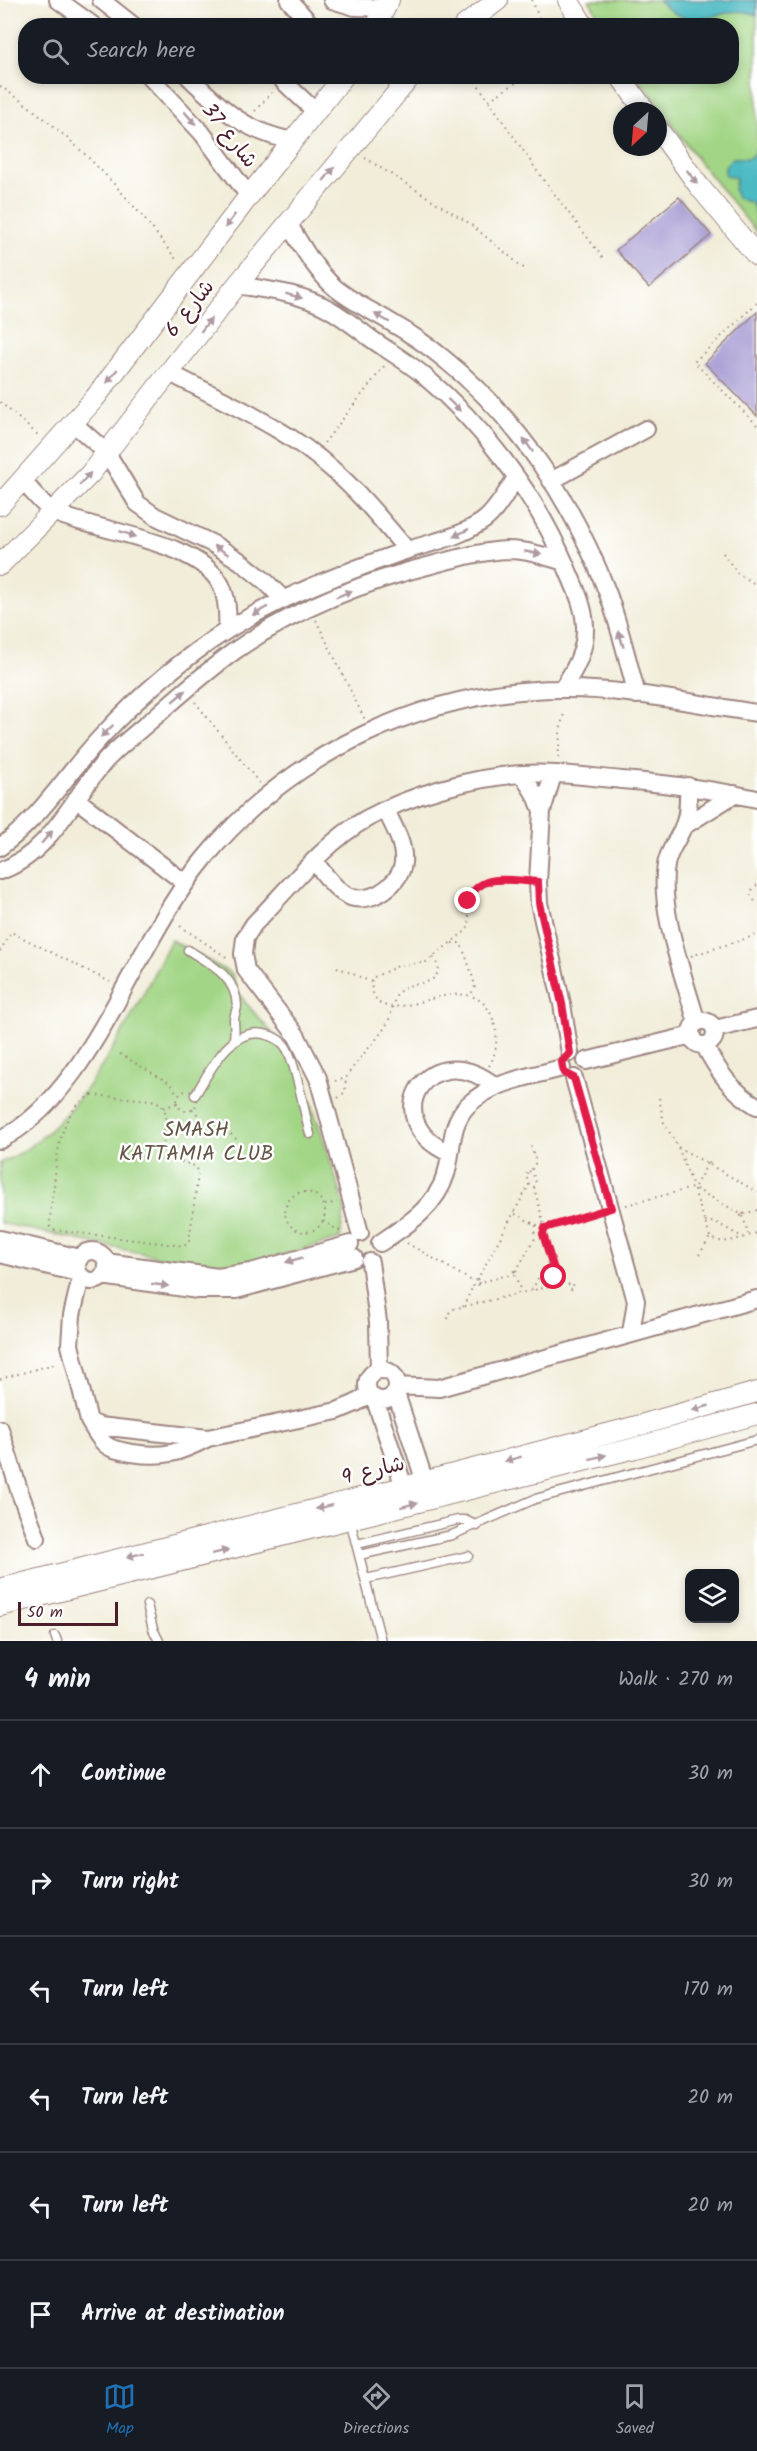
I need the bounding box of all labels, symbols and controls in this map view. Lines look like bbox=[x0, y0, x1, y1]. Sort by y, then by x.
search box bbox=[18, 18, 739, 84]
text: Search here bbox=[87, 34, 195, 69]
icon: search bbox=[39, 35, 72, 68]
street label: شارع 37 bbox=[193, 96, 265, 176]
north arrow bbox=[613, 102, 667, 156]
one-way arrow bbox=[183, 111, 197, 126]
one-way arrow bbox=[322, 166, 335, 182]
one-way arrow bbox=[686, 169, 698, 184]
one-way arrow bbox=[224, 213, 236, 229]
street label: شارع 6 bbox=[157, 273, 223, 345]
one-way arrow bbox=[286, 292, 304, 301]
one-way arrow bbox=[374, 313, 391, 323]
one-way arrow bbox=[200, 318, 212, 334]
one-way arrow bbox=[106, 369, 118, 384]
one-way arrow bbox=[447, 397, 461, 411]
one-way arrow bbox=[522, 437, 533, 454]
one-way arrow bbox=[79, 471, 92, 486]
one-way arrow bbox=[452, 528, 470, 538]
one-way arrow bbox=[119, 530, 137, 540]
one-way arrow bbox=[213, 544, 229, 555]
one-way arrow bbox=[524, 549, 543, 558]
one-way arrow bbox=[336, 589, 354, 599]
one-way arrow bbox=[251, 606, 268, 616]
one-way arrow bbox=[616, 630, 625, 648]
one-way arrow bbox=[171, 689, 187, 702]
one-way arrow bbox=[100, 724, 115, 738]
one-way arrow bbox=[40, 830, 53, 845]
route end bbox=[454, 887, 480, 913]
park label: SMASH KATTAMIA CLUB bbox=[119, 1114, 273, 1171]
one-way arrow bbox=[285, 1256, 303, 1265]
route start bbox=[540, 1263, 566, 1289]
one-way arrow bbox=[151, 1280, 170, 1289]
one-way arrow bbox=[692, 1404, 710, 1413]
street label: شارع 9 bbox=[338, 1448, 408, 1495]
one-way arrow bbox=[589, 1451, 607, 1461]
one-way arrow bbox=[503, 1455, 521, 1464]
one-way arrow bbox=[400, 1499, 418, 1509]
one-way arrow bbox=[314, 1503, 333, 1513]
one-way arrow bbox=[211, 1546, 229, 1556]
one-way arrow bbox=[125, 1550, 144, 1560]
map controls bbox=[685, 1569, 739, 1623]
button: layers bbox=[685, 1569, 739, 1623]
scale bar bbox=[18, 1599, 118, 1626]
text: 50 m bbox=[27, 1600, 63, 1625]
text: 4 min bbox=[24, 1659, 91, 1701]
text: Walk · 270 m bbox=[618, 1664, 733, 1696]
text: Continue bbox=[81, 1757, 166, 1792]
icon: ahead bbox=[24, 1758, 57, 1791]
text: 30 m bbox=[688, 1758, 733, 1790]
text: Turn right bbox=[81, 1865, 179, 1900]
icon: right bbox=[24, 1866, 57, 1899]
text: 30 m bbox=[688, 1866, 733, 1898]
text: Turn left bbox=[81, 1973, 168, 2008]
icon: left bbox=[24, 1974, 57, 2007]
text: 170 m bbox=[684, 1974, 733, 2006]
text: Turn left bbox=[81, 2081, 168, 2116]
icon: left bbox=[24, 2082, 57, 2115]
text: 20 m bbox=[687, 2082, 733, 2114]
text: Turn left bbox=[81, 2189, 168, 2224]
icon: left bbox=[24, 2190, 57, 2223]
text: 20 m bbox=[687, 2190, 733, 2222]
text: Arrive at destination bbox=[81, 2297, 284, 2332]
icon: arrive bbox=[24, 2298, 57, 2331]
tab: Map bbox=[103, 2380, 136, 2441]
tab: Directions bbox=[343, 2380, 409, 2441]
tab: Saved bbox=[616, 2380, 654, 2441]

